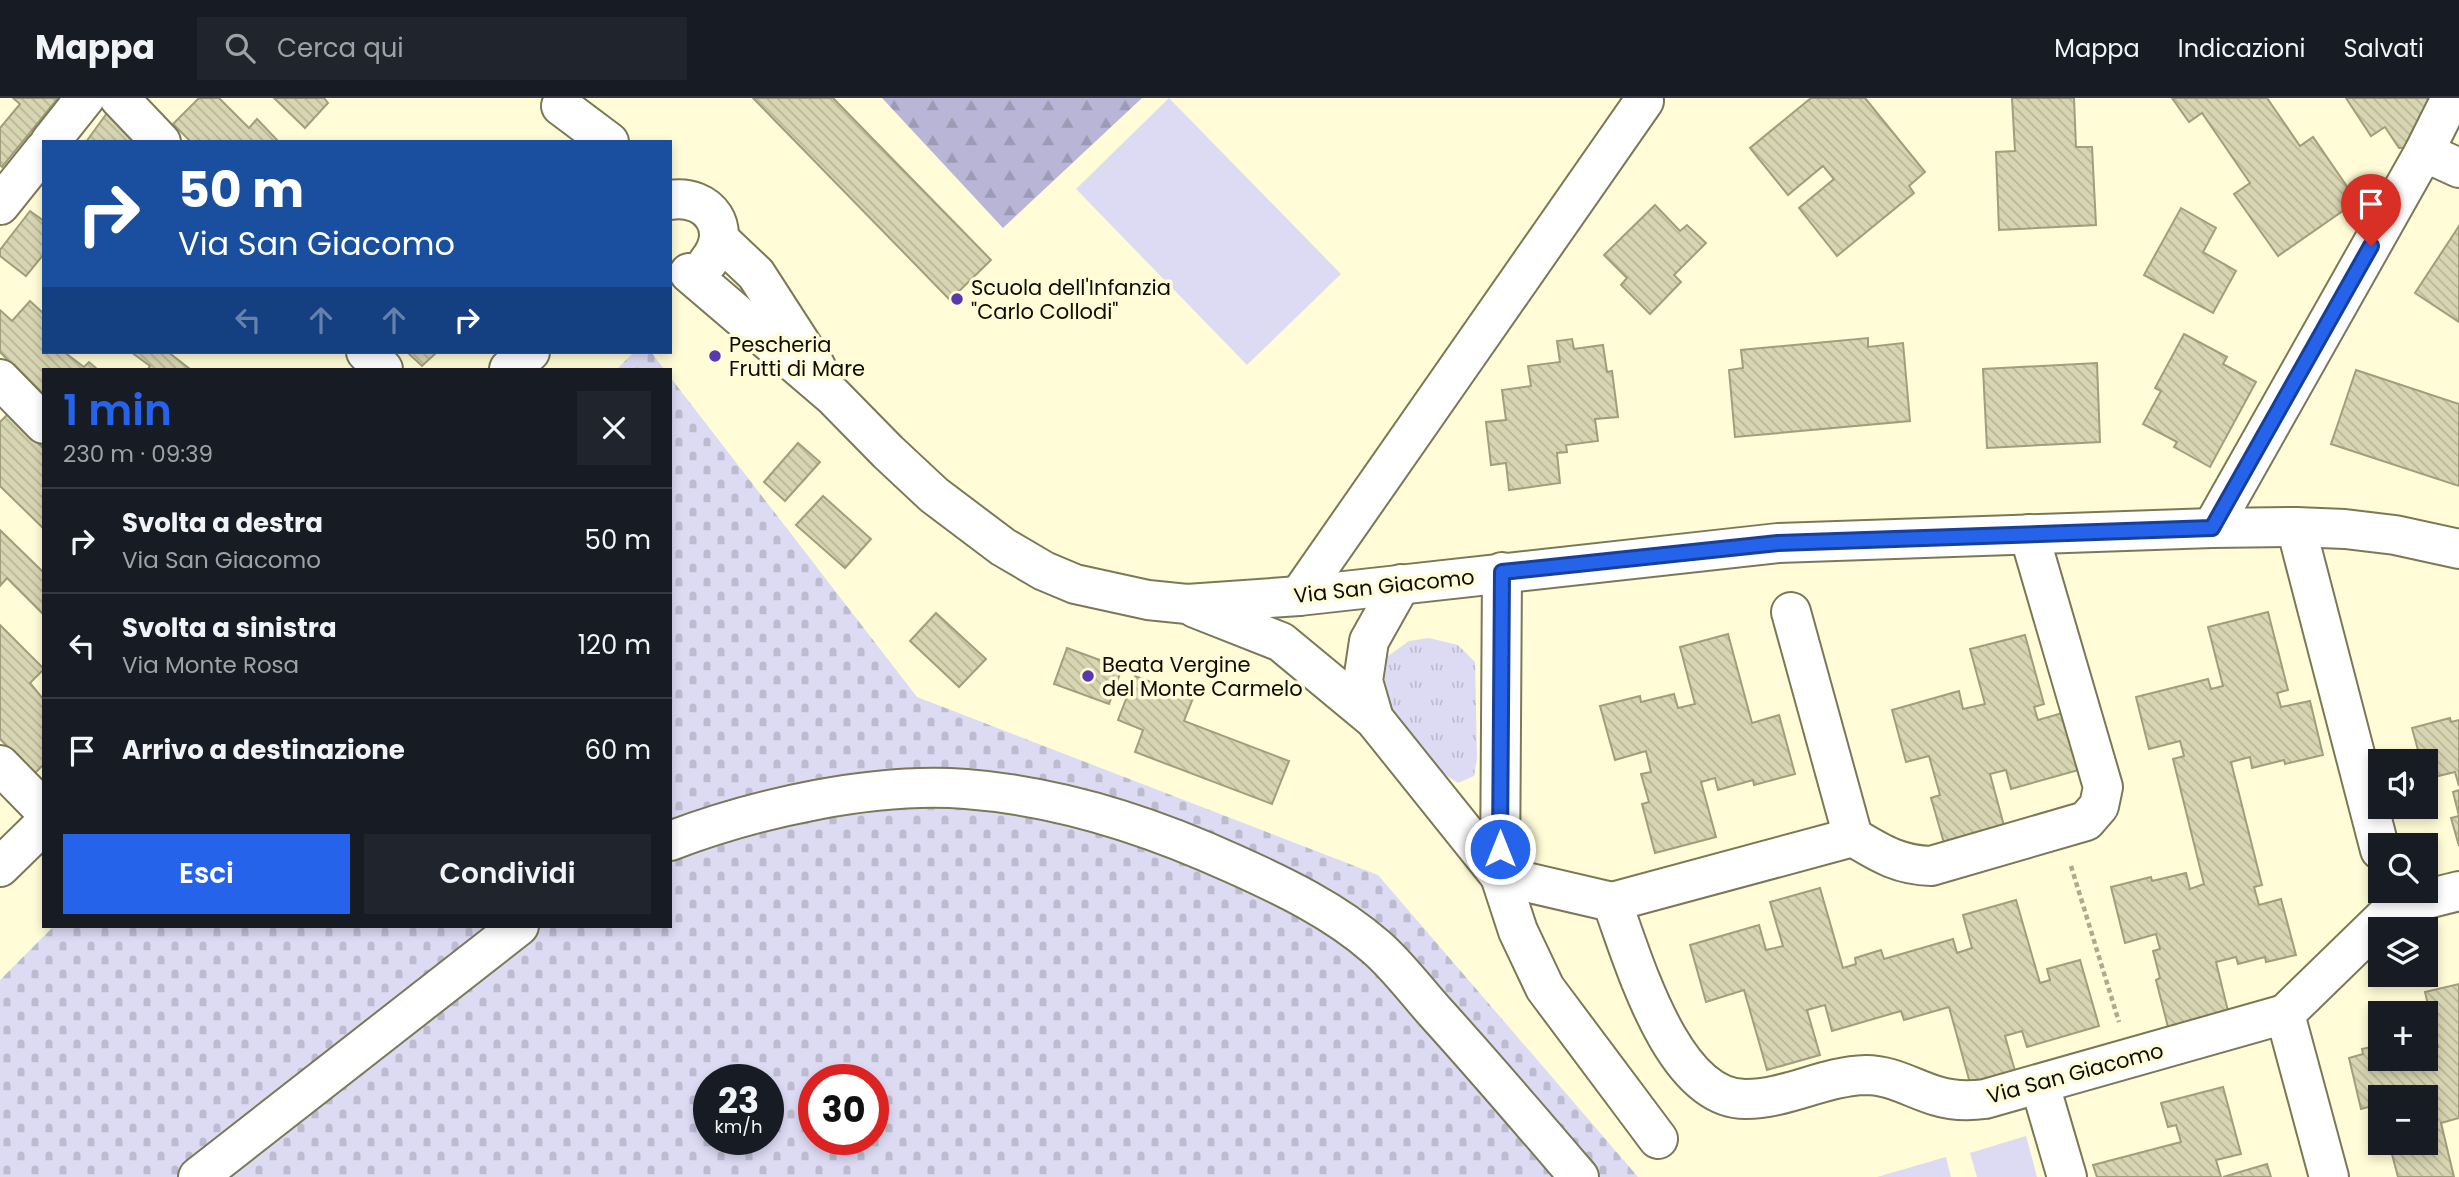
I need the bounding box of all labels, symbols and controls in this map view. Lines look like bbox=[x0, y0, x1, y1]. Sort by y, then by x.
search box bbox=[197, 17, 687, 80]
text: Mappa bbox=[35, 24, 155, 71]
icon: search bbox=[221, 29, 259, 67]
text: Cerca qui bbox=[277, 30, 404, 66]
text: Mappa bbox=[2054, 32, 2140, 65]
text: Indicazioni bbox=[2178, 32, 2305, 65]
text: Salvati bbox=[2343, 32, 2424, 65]
text: 50 m bbox=[178, 156, 304, 224]
icon: right bbox=[63, 168, 154, 259]
pin bbox=[2341, 174, 2401, 246]
icon: arrive bbox=[2352, 185, 2390, 223]
text: Via San Giacomo bbox=[178, 221, 455, 266]
place label: Scuola dell'Infanzia "Carlo Collodi" bbox=[971, 273, 1171, 326]
marker: Scuola dell'Infanzia "Carlo Collodi" bbox=[949, 291, 965, 307]
icon: left bbox=[229, 301, 267, 339]
icon: ahead bbox=[302, 301, 340, 339]
icon: ahead bbox=[375, 301, 413, 339]
icon: right bbox=[448, 301, 486, 339]
place label: Pescheria Frutti di Mare bbox=[729, 330, 865, 383]
marker: Pescheria Frutti di Mare bbox=[707, 348, 723, 364]
text: 1 min bbox=[63, 381, 172, 440]
button: close bbox=[577, 391, 651, 465]
text: 230 m · 09:39 bbox=[63, 438, 213, 470]
text: Svolta a destra bbox=[122, 505, 323, 541]
icon: right bbox=[63, 522, 101, 560]
text: 50 m bbox=[585, 522, 651, 558]
text: Via San Giacomo bbox=[122, 544, 321, 576]
street label: Via San Giacomo bbox=[1292, 562, 1476, 610]
text: Svolta a sinistra bbox=[122, 610, 337, 646]
icon: left bbox=[63, 627, 101, 665]
text: 120 m bbox=[578, 627, 651, 663]
text: Via Monte Rosa bbox=[122, 649, 299, 681]
place label: Beata Vergine del Monte Carmelo bbox=[1102, 650, 1303, 703]
marker: Beata Vergine del Monte Carmelo bbox=[1080, 668, 1096, 684]
icon: arrive bbox=[63, 732, 101, 770]
text: Arrivo a destinazione bbox=[122, 732, 405, 768]
text: 60 m bbox=[584, 732, 651, 768]
map controls bbox=[2368, 749, 2438, 1155]
button: sound bbox=[2368, 749, 2438, 819]
position arrow bbox=[1463, 812, 1537, 886]
button: search bbox=[2368, 833, 2438, 903]
button: Esci bbox=[63, 834, 350, 914]
button: Condividi bbox=[364, 834, 651, 914]
button: layers bbox=[2368, 917, 2438, 987]
button: + bbox=[2368, 1001, 2438, 1071]
street label: Via San Giacomo bbox=[1983, 1035, 2167, 1111]
speed limit sign: 30 bbox=[798, 1064, 889, 1155]
text: 23 bbox=[718, 1076, 759, 1125]
button: − bbox=[2368, 1085, 2438, 1155]
text: km/h bbox=[715, 1114, 762, 1139]

